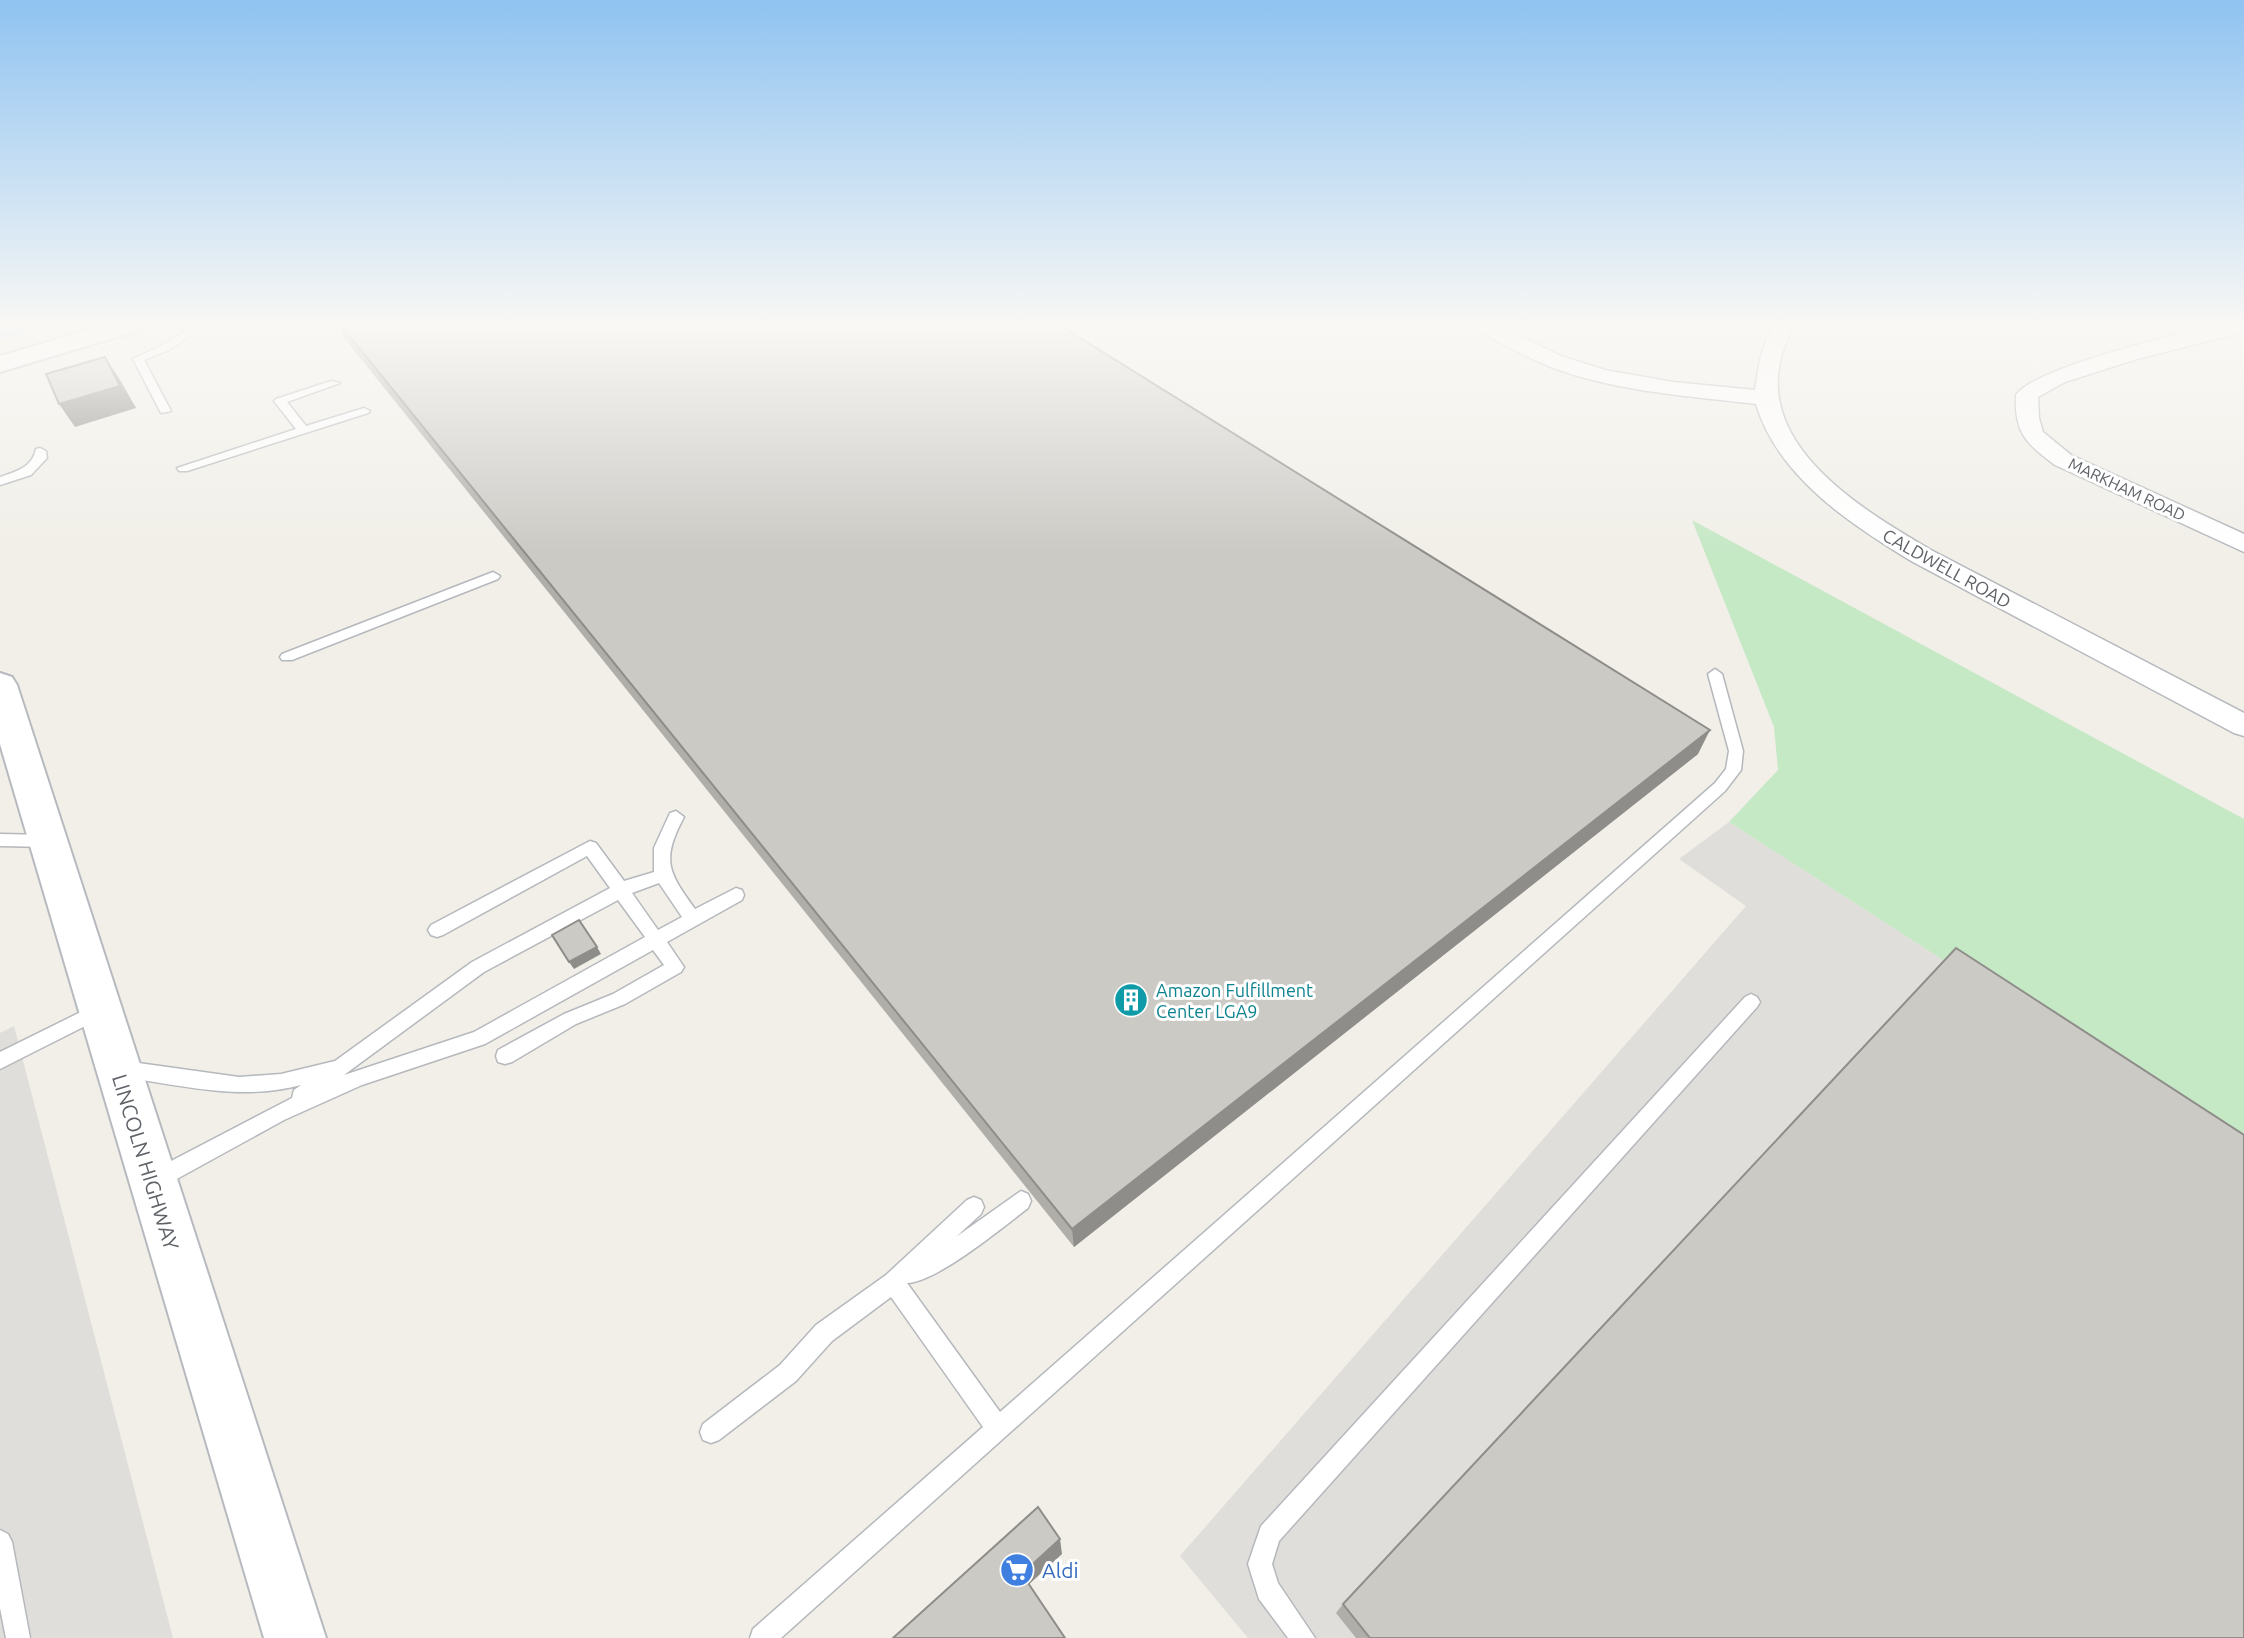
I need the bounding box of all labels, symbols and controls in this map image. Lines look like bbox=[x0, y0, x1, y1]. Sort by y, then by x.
street label: MARKHAM ROAD bbox=[2066, 454, 2188, 524]
street label: CALDWELL ROAD bbox=[1879, 524, 2015, 612]
place label: Amazon Fulfillment Center LGA9 bbox=[1156, 980, 1313, 1021]
building icon: Amazon Fulfillment Center LGA9 bbox=[1112, 981, 1150, 1019]
street label: LINCOLN HIGHWAY bbox=[108, 1071, 184, 1253]
supermarket icon: Aldi bbox=[998, 1551, 1036, 1589]
place label: Aldi bbox=[1042, 1558, 1079, 1582]

